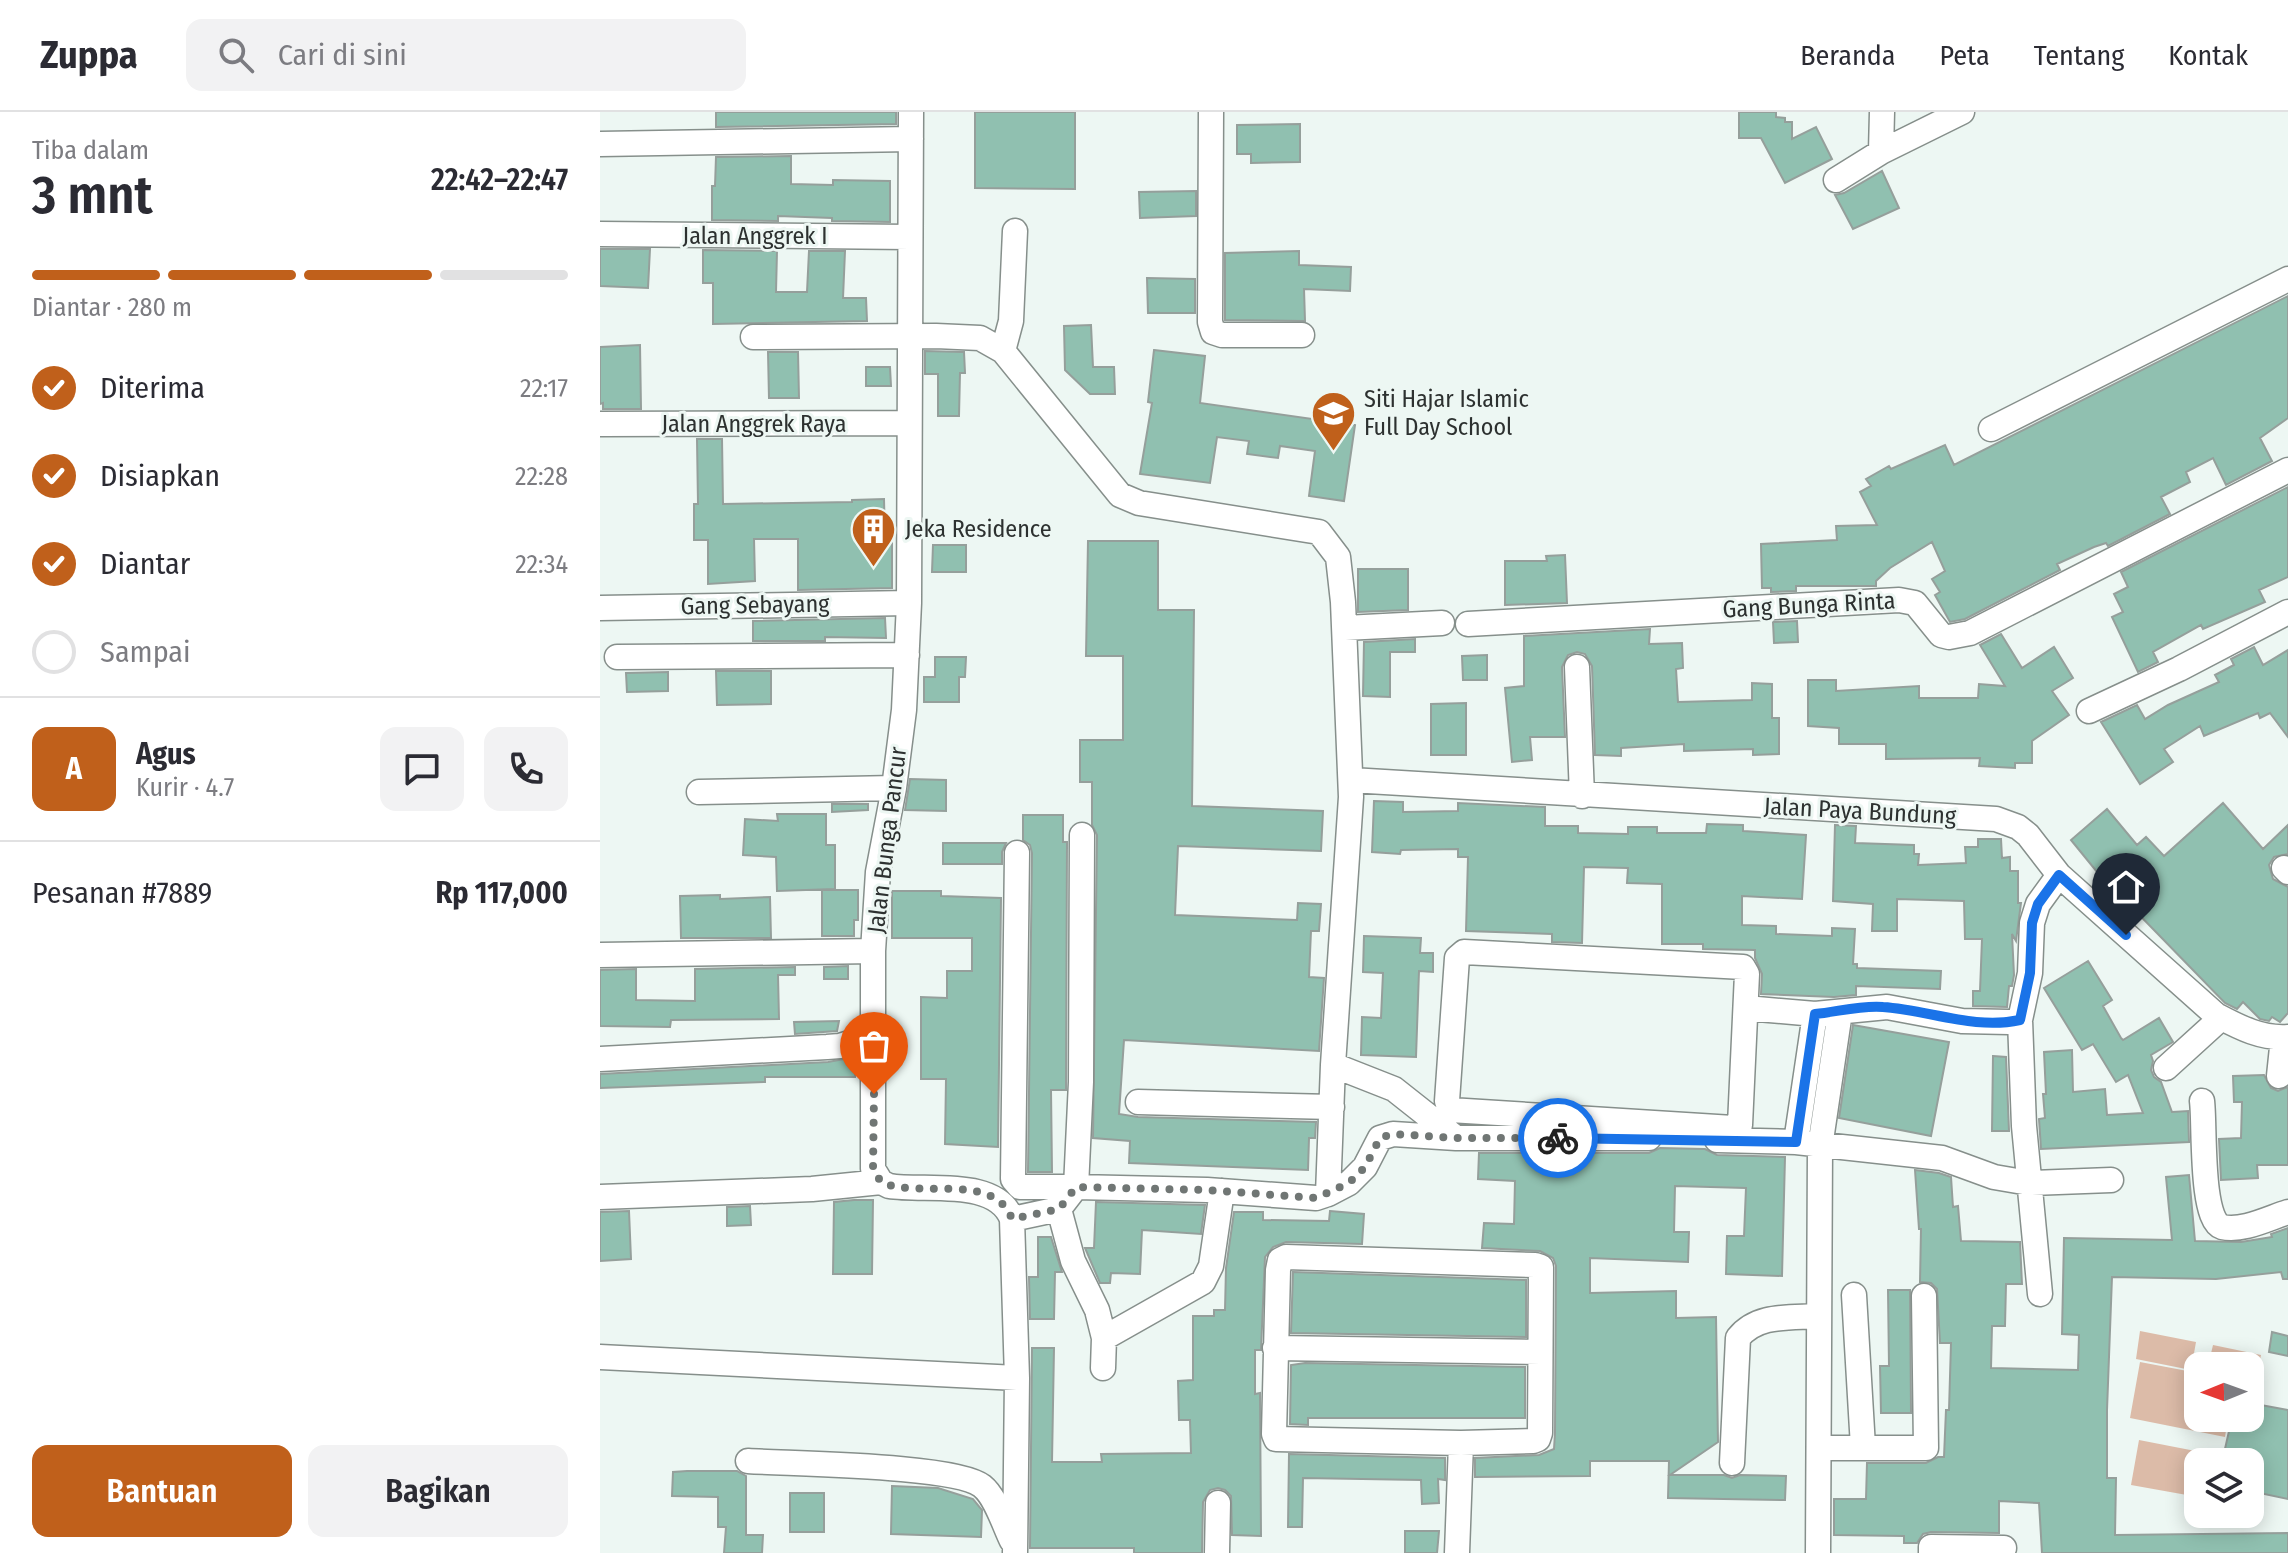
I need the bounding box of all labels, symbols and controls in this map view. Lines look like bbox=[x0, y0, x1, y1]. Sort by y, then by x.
search box bbox=[186, 19, 746, 91]
text: Zuppa bbox=[40, 32, 138, 78]
icon: search bbox=[214, 33, 258, 77]
text: Cari di sini bbox=[278, 37, 407, 73]
text: Beranda bbox=[1800, 39, 1895, 72]
text: Peta bbox=[1939, 39, 1990, 72]
text: Tentang bbox=[2034, 39, 2124, 72]
text: Kontak bbox=[2168, 39, 2248, 72]
text: Tiba dalam bbox=[32, 135, 149, 166]
text: 22:42–22:47 bbox=[431, 162, 568, 198]
text: 3 mnt bbox=[32, 164, 153, 227]
street label: Jalan Anggrek I bbox=[683, 222, 827, 250]
text: Diantar · 280 m bbox=[32, 292, 192, 323]
icon: check bbox=[32, 366, 76, 410]
text: Diterima bbox=[100, 370, 205, 406]
text: 22:17 bbox=[520, 373, 568, 404]
place label: Siti Hajar Islamic Full Day School bbox=[1364, 385, 1529, 441]
school or university icon: Siti Hajar Islamic Full Day School bbox=[1309, 389, 1357, 452]
street label: Jalan Anggrek Raya bbox=[662, 410, 846, 438]
icon: check bbox=[32, 454, 76, 498]
text: Disiapkan bbox=[100, 458, 220, 494]
text: 22:28 bbox=[515, 461, 568, 492]
building icon: Jeka Residence bbox=[850, 505, 898, 568]
place label: Jeka Residence bbox=[905, 515, 1052, 543]
icon: check bbox=[32, 542, 76, 586]
text: Diantar bbox=[100, 546, 190, 582]
text: 22:34 bbox=[515, 549, 568, 580]
street label: Gang Bunga Rinta bbox=[1722, 586, 1896, 624]
street label: Gang Sebayang bbox=[680, 590, 830, 620]
text: Sampai bbox=[100, 634, 191, 670]
button: chat bbox=[380, 727, 464, 811]
button: phone bbox=[484, 727, 568, 811]
text: Agus bbox=[136, 736, 196, 772]
street label: Jalan Bunga Pancur bbox=[862, 745, 912, 935]
text: A bbox=[66, 751, 82, 787]
text: Kurir · 4.7 bbox=[136, 772, 234, 803]
street label: Jalan Paya Bundung bbox=[1763, 792, 1958, 830]
pin bbox=[2092, 853, 2160, 935]
icon: home bbox=[2104, 865, 2148, 909]
text: Pesanan #7889 bbox=[32, 875, 212, 911]
text: Rp 117,000 bbox=[435, 875, 568, 911]
pin bbox=[840, 1012, 908, 1094]
icon: bag bbox=[852, 1024, 896, 1068]
courier bbox=[1518, 1098, 1598, 1178]
icon: bike bbox=[1536, 1116, 1580, 1160]
north arrow bbox=[2184, 1352, 2264, 1432]
map controls bbox=[2184, 1352, 2264, 1528]
button: Bantuan bbox=[32, 1445, 292, 1537]
button: Bagikan bbox=[308, 1445, 568, 1537]
button: layers bbox=[2184, 1448, 2264, 1528]

